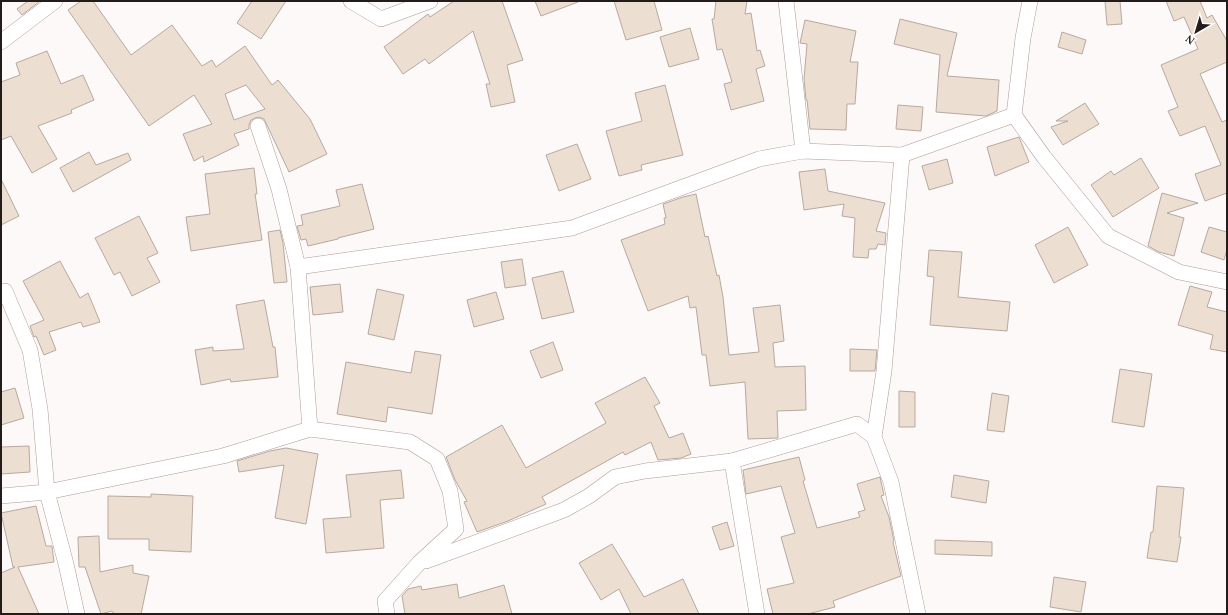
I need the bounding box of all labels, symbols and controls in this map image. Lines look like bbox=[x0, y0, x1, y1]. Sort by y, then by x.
north arrow bbox=[1176, 12, 1216, 52]
text: N bbox=[1183, 33, 1197, 47]

